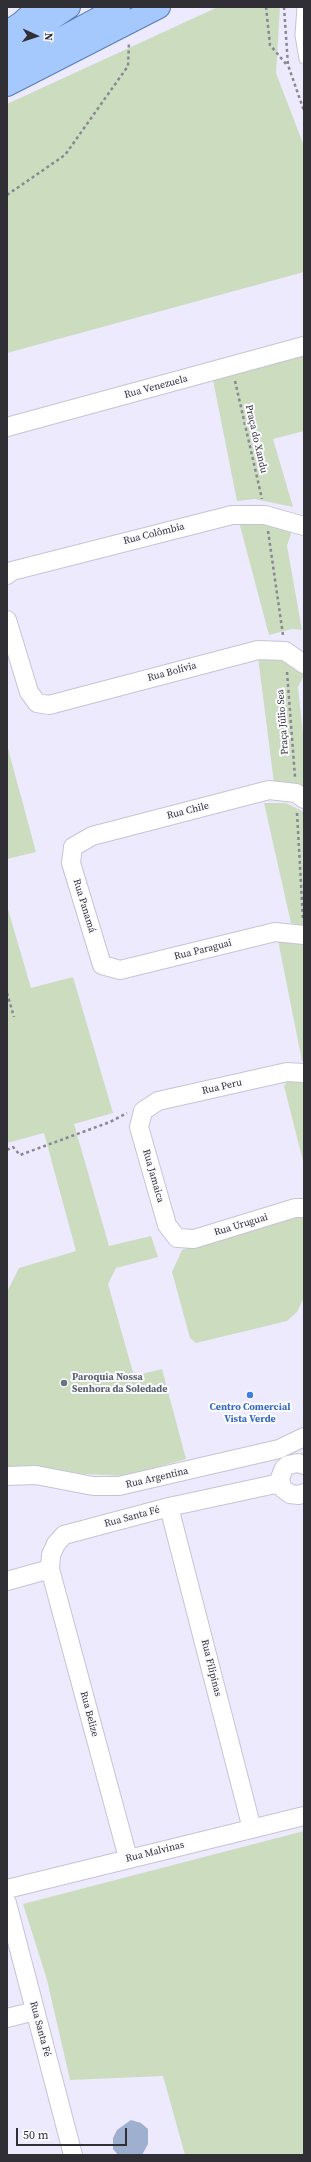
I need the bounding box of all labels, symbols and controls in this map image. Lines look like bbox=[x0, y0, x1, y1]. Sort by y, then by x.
north arrow bbox=[16, 16, 56, 56]
text: N bbox=[41, 32, 56, 41]
street label: Rua Venezuela bbox=[123, 373, 189, 401]
street label: Praça do Xandu bbox=[242, 404, 270, 474]
street label: Rua Colômbia bbox=[122, 521, 186, 547]
street label: Rua Bolívia bbox=[146, 660, 198, 684]
street label: Praça Júlio Sea bbox=[275, 689, 291, 755]
street label: Rua Chile bbox=[166, 800, 210, 822]
street label: Rua Panamá bbox=[70, 878, 98, 934]
street label: Rua Paraguai bbox=[173, 937, 233, 963]
street label: Rua Peru bbox=[201, 1077, 243, 1097]
street label: Rua Jamaica bbox=[140, 1148, 166, 1204]
street label: Rua Uruguai bbox=[213, 1211, 269, 1239]
place label: Paroquia Nossa Senhora da Soledade bbox=[72, 1371, 168, 1394]
marker: Paroquia Nossa Senhora da Soledade bbox=[59, 1378, 69, 1388]
marker: Centro Comercial Vista Verde bbox=[245, 1390, 255, 1400]
place label: Centro Comercial Vista Verde bbox=[210, 1401, 290, 1424]
street label: Rua Argentina bbox=[124, 1465, 190, 1491]
street label: Rua Santa Fé bbox=[103, 1504, 161, 1530]
street label: Rua Filipinas bbox=[198, 1638, 224, 1698]
street label: Rua Belize bbox=[77, 1690, 101, 1738]
street label: Rua Malvinas bbox=[124, 1839, 186, 1865]
street label: Rua Santa Fé bbox=[27, 2000, 53, 2058]
scale bar bbox=[18, 2120, 129, 2146]
text: 50 m bbox=[23, 2127, 49, 2143]

